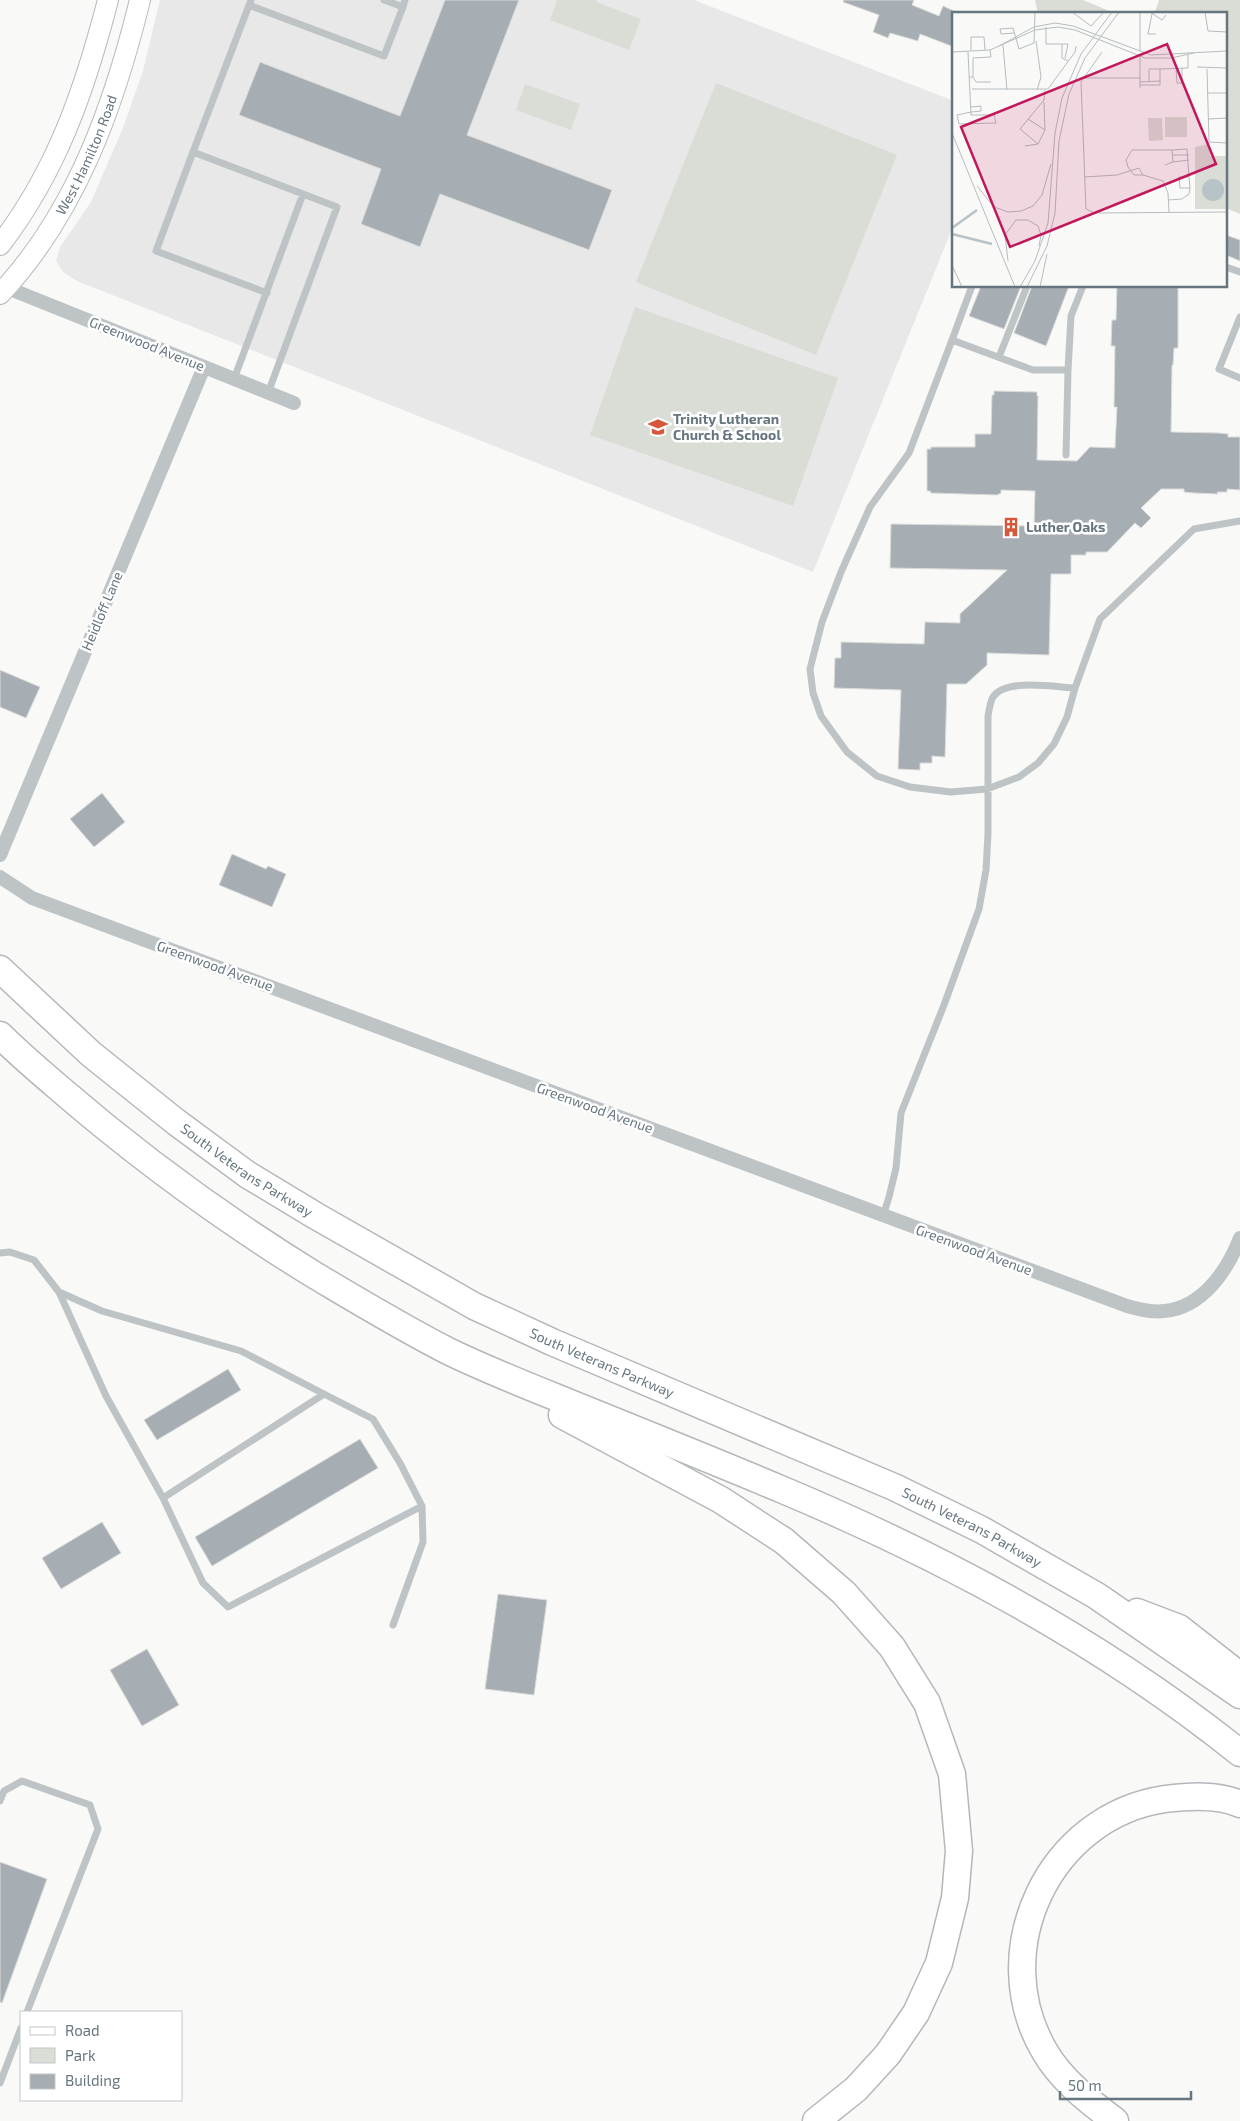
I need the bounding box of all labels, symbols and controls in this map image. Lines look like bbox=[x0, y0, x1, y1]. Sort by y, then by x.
inset map bbox=[952, 12, 1228, 288]
street label: West Hamilton Road bbox=[52, 92, 120, 218]
street label: Greenwood Avenue bbox=[87, 313, 207, 374]
place label: Trinity Lutheran Church & School bbox=[673, 410, 781, 443]
school or university icon: Trinity Lutheran Church & School bbox=[647, 416, 669, 438]
building icon: Luther Oaks bbox=[1000, 516, 1022, 538]
place label: Luther Oaks bbox=[1026, 518, 1105, 535]
street label: Heidloff Lane bbox=[77, 569, 126, 653]
street label: Greenwood Avenue bbox=[155, 937, 276, 994]
street label: Greenwood Avenue bbox=[535, 1079, 656, 1136]
street label: South Veterans Parkway bbox=[178, 1119, 316, 1220]
street label: Greenwood Avenue bbox=[914, 1221, 1035, 1278]
street label: South Veterans Parkway bbox=[527, 1324, 677, 1401]
street label: South Veterans Parkway bbox=[899, 1483, 1045, 1571]
legend bbox=[20, 2011, 182, 2101]
text: Road bbox=[65, 2021, 100, 2039]
text: Park bbox=[65, 2046, 96, 2064]
scale bar bbox=[1060, 2068, 1191, 2100]
text: Building bbox=[65, 2071, 121, 2089]
text: 50 m bbox=[1068, 2076, 1102, 2094]

